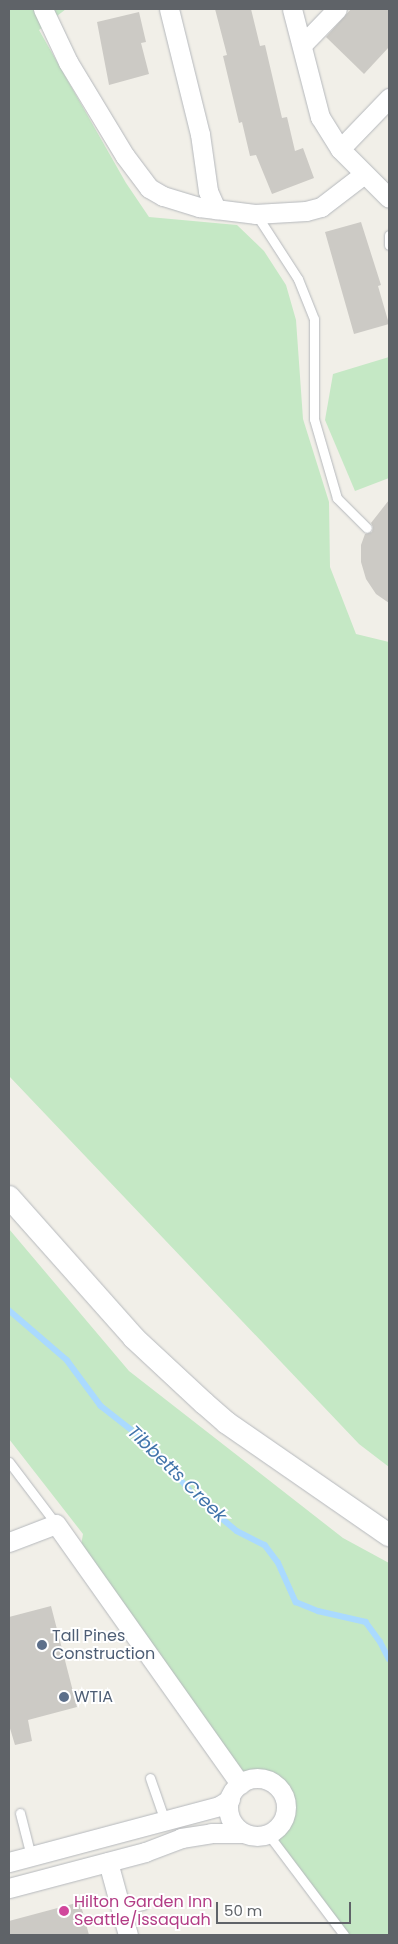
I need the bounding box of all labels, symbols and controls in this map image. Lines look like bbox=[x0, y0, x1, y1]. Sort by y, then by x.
water label: Tibbetts Creek bbox=[123, 1421, 231, 1527]
place label: Tall Pines Construction bbox=[52, 1626, 155, 1664]
marker: Tall Pines Construction bbox=[36, 1639, 48, 1651]
place label: WTIA bbox=[74, 1687, 113, 1707]
marker: WTIA bbox=[58, 1691, 70, 1703]
place label: Hilton Garden Inn Seattle/Issaquah bbox=[74, 1892, 212, 1930]
scale bar bbox=[218, 1892, 353, 1924]
text: 50 m bbox=[224, 1900, 262, 1921]
marker: Hilton Garden Inn Seattle/Issaquah bbox=[58, 1905, 70, 1917]

